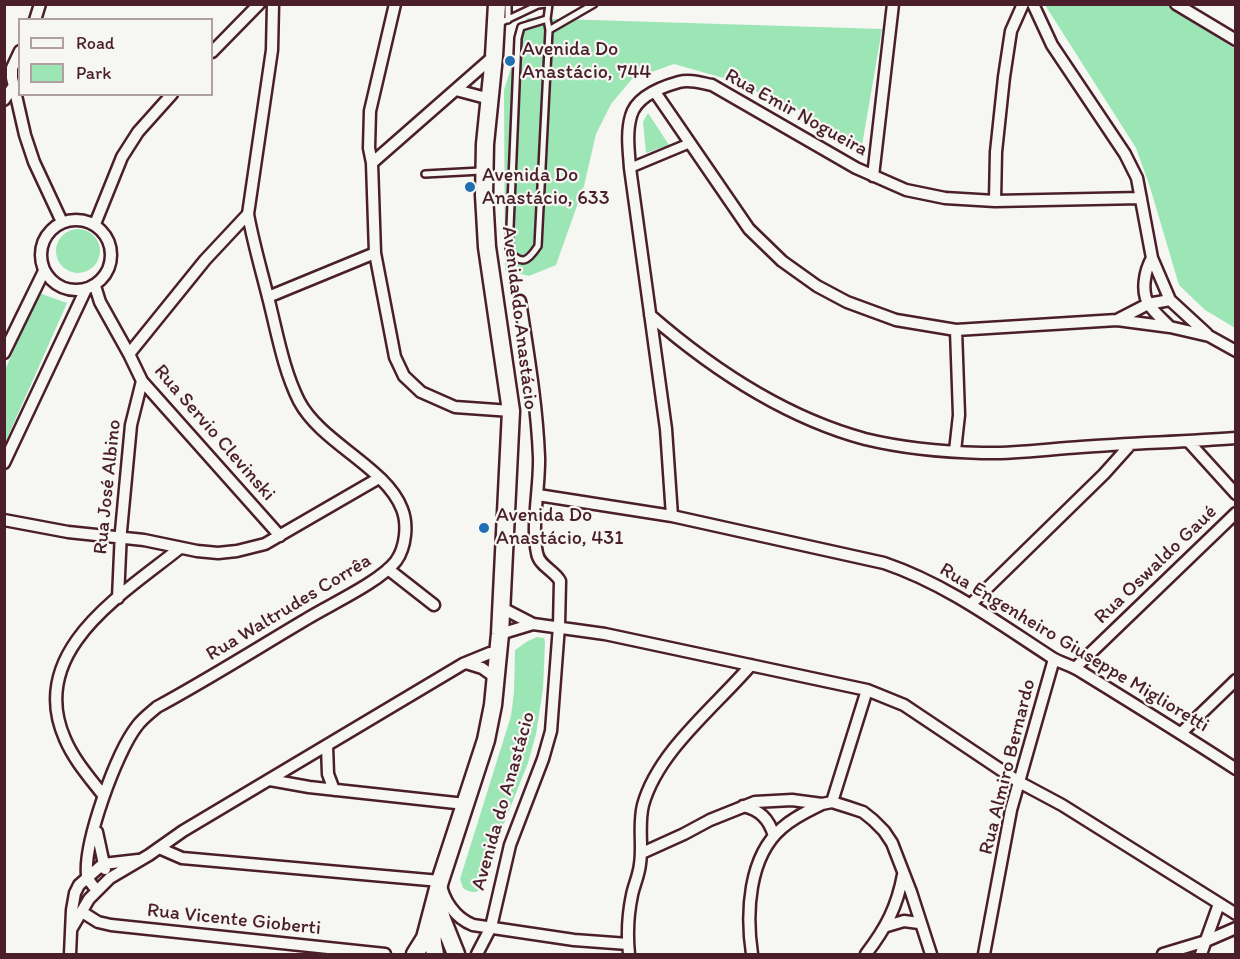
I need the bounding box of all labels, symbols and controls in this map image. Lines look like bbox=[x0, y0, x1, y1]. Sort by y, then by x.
legend bbox=[18, 18, 213, 96]
text: Road bbox=[76, 32, 115, 54]
place label: Avenida Do Anastácio, 744 bbox=[522, 38, 651, 85]
marker: Avenida Do Anastácio, 744 bbox=[503, 54, 517, 68]
text: Park bbox=[76, 62, 111, 84]
street label: Rua Emir Nogueira bbox=[720, 64, 872, 162]
place label: Avenida Do Anastácio, 633 bbox=[482, 164, 610, 211]
marker: Avenida Do Anastácio, 633 bbox=[463, 180, 477, 194]
street label: Avenida do Anastácio bbox=[496, 225, 542, 411]
street label: Rua Servio Clevinski bbox=[148, 360, 280, 506]
street label: Rua José Albino bbox=[89, 418, 127, 556]
street label: Rua Oswaldo Gaué bbox=[1090, 500, 1222, 630]
place label: Avenida Do Anastácio, 431 bbox=[496, 504, 623, 551]
marker: Avenida Do Anastácio, 431 bbox=[477, 521, 491, 535]
street label: Rua Waltrudes Corrêa bbox=[202, 549, 376, 667]
street label: Rua Engenheiro Giuseppe Miglioretti bbox=[935, 558, 1213, 738]
street label: Rua Almiro Bernardo bbox=[975, 677, 1041, 857]
street label: Avenida do Anastácio bbox=[467, 709, 541, 893]
street label: Rua Vicente Gioberti bbox=[146, 899, 322, 941]

